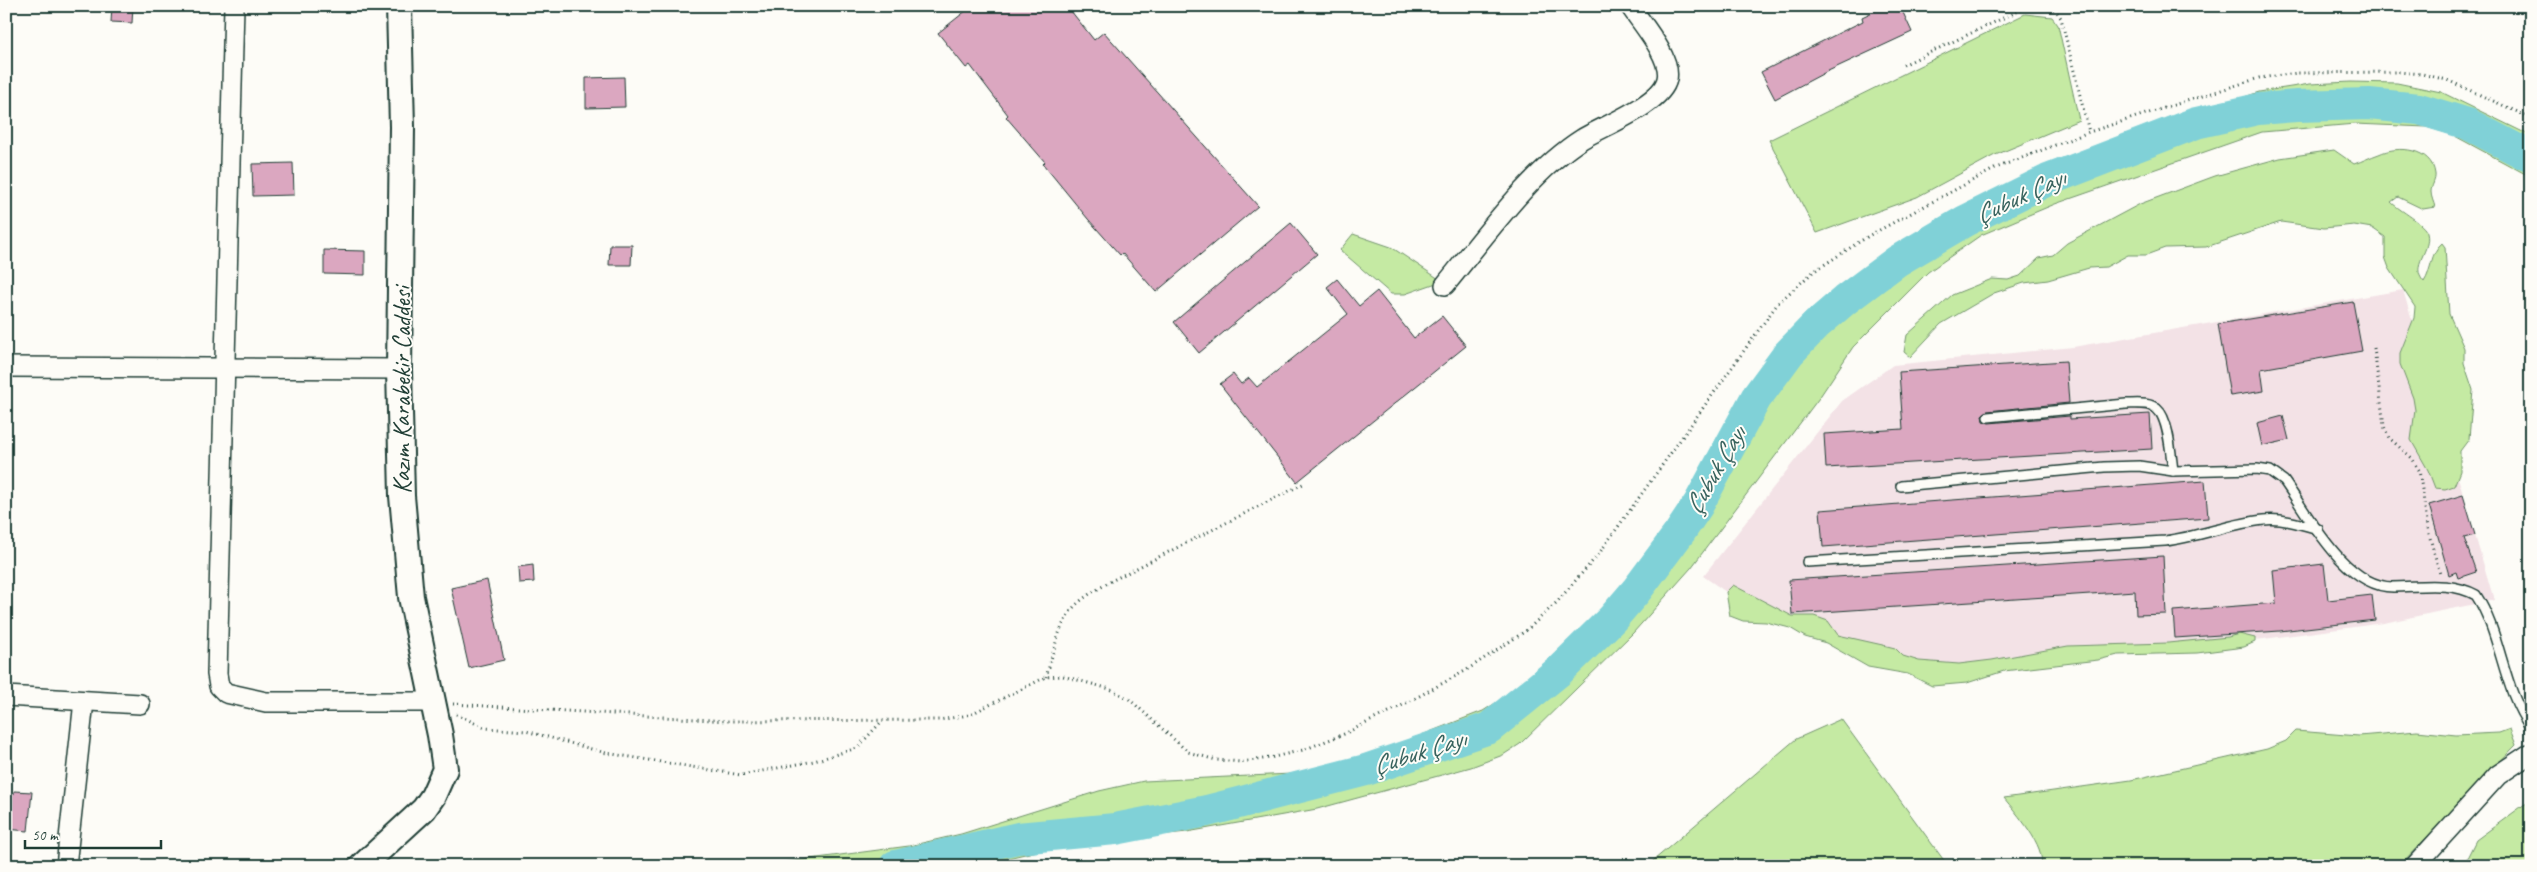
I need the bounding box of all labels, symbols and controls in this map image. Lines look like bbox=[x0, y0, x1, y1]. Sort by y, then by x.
water label: Çubuk Çayı bbox=[1970, 159, 2073, 231]
street label: Kazım Karabekir Caddesi bbox=[386, 283, 418, 494]
water label: Çubuk Çayı bbox=[1677, 418, 1755, 520]
water label: Çubuk Çayı bbox=[1368, 721, 1473, 782]
scale bar bbox=[25, 817, 161, 849]
text: 50 m bbox=[32, 826, 59, 845]

